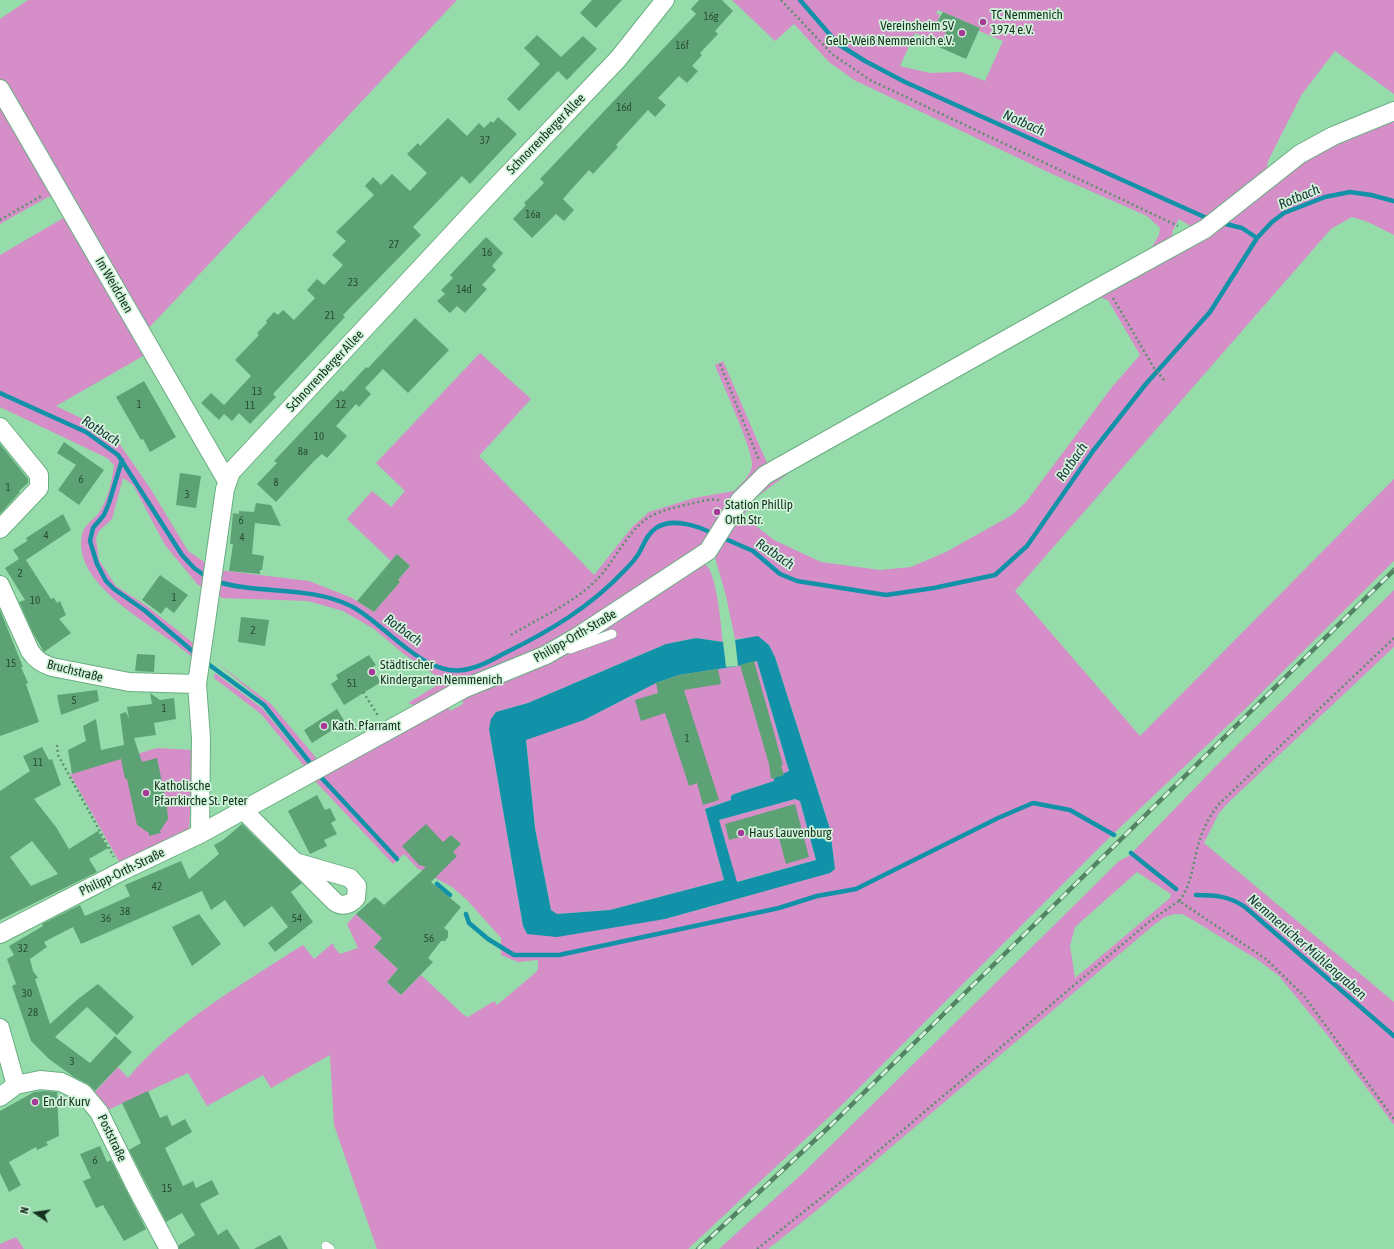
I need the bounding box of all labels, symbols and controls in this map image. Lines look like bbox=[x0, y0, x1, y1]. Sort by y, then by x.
place label: TC Nemmenich 1974 e.V. bbox=[991, 7, 1063, 38]
house number: 16g bbox=[703, 10, 719, 24]
marker: TC Nemmenich 1974 e.V. bbox=[978, 17, 988, 27]
place label: Vereinsheim SV Gelb-Weiß Nemmenich e.V. bbox=[826, 18, 954, 49]
marker: Vereinsheim SV Gelb-Weiß Nemmenich e.V. bbox=[957, 28, 967, 38]
house number: 16f bbox=[675, 39, 689, 53]
street label: Schnorrenberger Allee bbox=[504, 90, 588, 178]
house number: 16d bbox=[616, 101, 632, 115]
water label: Notbach bbox=[1000, 106, 1048, 140]
house number: 37 bbox=[480, 134, 490, 148]
water label: Rotbach bbox=[1276, 181, 1322, 213]
house number: 16a bbox=[525, 208, 541, 222]
house number: 27 bbox=[389, 238, 399, 252]
house number: 16 bbox=[482, 246, 492, 260]
street label: Im Weidchen bbox=[92, 254, 136, 316]
house number: 23 bbox=[348, 276, 358, 290]
house number: 14d bbox=[456, 283, 472, 297]
house number: 21 bbox=[325, 309, 335, 323]
street label: Schnorrenberger Allee bbox=[283, 327, 367, 415]
house number: 13 bbox=[252, 385, 262, 399]
house number: 1 bbox=[136, 398, 142, 412]
house number: 12 bbox=[336, 398, 346, 412]
house number: 11 bbox=[245, 399, 255, 413]
water label: Rotbach bbox=[79, 412, 123, 450]
house number: 10 bbox=[314, 430, 324, 444]
water label: Rotbach bbox=[1053, 440, 1091, 484]
house number: 8a bbox=[298, 445, 308, 459]
house number: 6 bbox=[78, 473, 84, 487]
house number: 8 bbox=[273, 476, 279, 490]
house number: 1 bbox=[5, 481, 11, 495]
house number: 3 bbox=[184, 488, 190, 502]
place label: Station Phillip Orth Str. bbox=[725, 497, 793, 528]
marker: Station Phillip Orth Str. bbox=[712, 507, 722, 517]
house number: 6 bbox=[238, 514, 244, 528]
house number: 4 bbox=[43, 529, 49, 543]
house number: 4 bbox=[239, 531, 245, 545]
water label: Rotbach bbox=[753, 535, 797, 573]
house number: 2 bbox=[17, 567, 23, 581]
house number: 1 bbox=[171, 591, 177, 605]
house number: 10 bbox=[30, 594, 40, 608]
street label: Philipp-Orth-Straße bbox=[531, 606, 619, 666]
water label: Rotbach bbox=[381, 611, 425, 649]
house number: 2 bbox=[250, 624, 256, 638]
street label: Bruchstraße bbox=[45, 656, 105, 686]
house number: 15 bbox=[6, 657, 16, 671]
place label: Städtischer Kindergarten Nemmenich bbox=[380, 657, 502, 688]
marker: Städtischer Kindergarten Nemmenich bbox=[367, 667, 377, 677]
house number: 51 bbox=[347, 677, 357, 691]
house number: 5 bbox=[71, 694, 77, 708]
house number: 1 bbox=[161, 702, 167, 716]
place label: Kath. Pfarramt bbox=[332, 718, 401, 734]
marker: Kath. Pfarramt bbox=[319, 721, 329, 731]
house number: 1 bbox=[684, 732, 690, 746]
house number: 11 bbox=[33, 756, 43, 770]
place label: Katholische Pfarrkirche St. Peter bbox=[154, 778, 247, 809]
marker: Katholische Pfarrkirche St. Peter bbox=[141, 788, 151, 798]
place label: Haus Lauvenburg bbox=[749, 825, 832, 841]
marker: Haus Lauvenburg bbox=[736, 828, 746, 838]
street label: Philipp-Orth-Straße bbox=[77, 845, 167, 899]
house number: 42 bbox=[152, 880, 162, 894]
water label: Nemmenicher Mühlengraben bbox=[1244, 891, 1370, 1003]
house number: 38 bbox=[120, 905, 130, 919]
house number: 36 bbox=[101, 912, 111, 926]
house number: 54 bbox=[292, 912, 302, 926]
house number: 56 bbox=[424, 932, 434, 946]
house number: 32 bbox=[18, 942, 28, 956]
house number: 30 bbox=[22, 987, 32, 1001]
house number: 28 bbox=[28, 1006, 38, 1020]
house number: 3 bbox=[69, 1055, 75, 1069]
place label: En dr Kurv bbox=[43, 1094, 90, 1110]
marker: En dr Kurv bbox=[30, 1097, 40, 1107]
street label: Poststraße bbox=[94, 1112, 130, 1164]
house number: 6 bbox=[92, 1154, 98, 1168]
house number: 15 bbox=[162, 1182, 172, 1196]
north arrow bbox=[16, 1193, 56, 1233]
text: N bbox=[18, 1206, 31, 1215]

